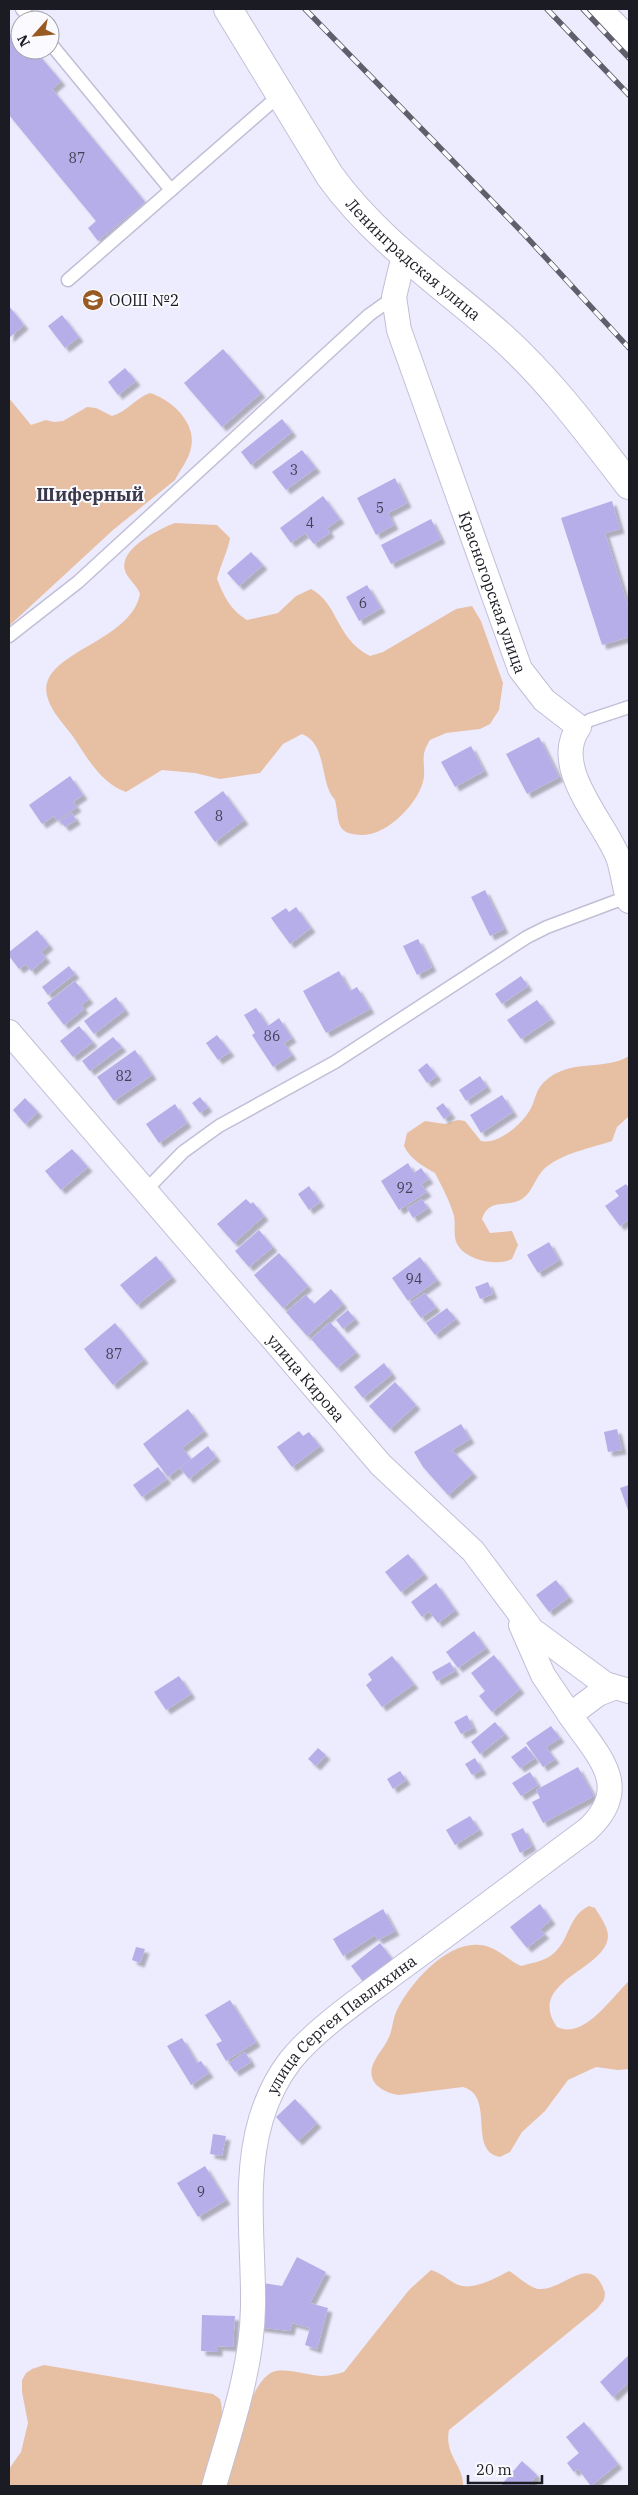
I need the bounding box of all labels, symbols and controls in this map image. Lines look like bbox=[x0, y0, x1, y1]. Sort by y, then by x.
north arrow bbox=[10, 10, 60, 60]
text: N bbox=[13, 32, 34, 50]
house number: 87 bbox=[69, 149, 85, 167]
street label: Ленинградская улица bbox=[342, 194, 485, 325]
school or university icon: ООШ №2 bbox=[81, 288, 105, 312]
place label: ООШ №2 bbox=[109, 290, 179, 310]
house number: 3 bbox=[290, 461, 298, 479]
district label: Шиферный bbox=[36, 483, 144, 506]
house number: 5 bbox=[376, 499, 384, 517]
street label: Красногорская улица bbox=[454, 508, 531, 676]
house number: 4 bbox=[306, 514, 314, 532]
house number: 6 bbox=[359, 594, 367, 612]
house number: 8 bbox=[215, 807, 223, 825]
house number: 86 bbox=[264, 1027, 280, 1045]
house number: 82 bbox=[116, 1067, 132, 1085]
house number: 92 bbox=[397, 1179, 413, 1197]
house number: 94 bbox=[406, 1270, 422, 1288]
street label: улица Кирова bbox=[263, 1330, 350, 1426]
house number: 87 bbox=[106, 1345, 122, 1363]
street label: улица Сергея Павлихина bbox=[262, 1950, 420, 2097]
house number: 9 bbox=[197, 2183, 205, 2201]
scale bar bbox=[468, 2452, 542, 2484]
text: 20 m bbox=[476, 2460, 512, 2479]

